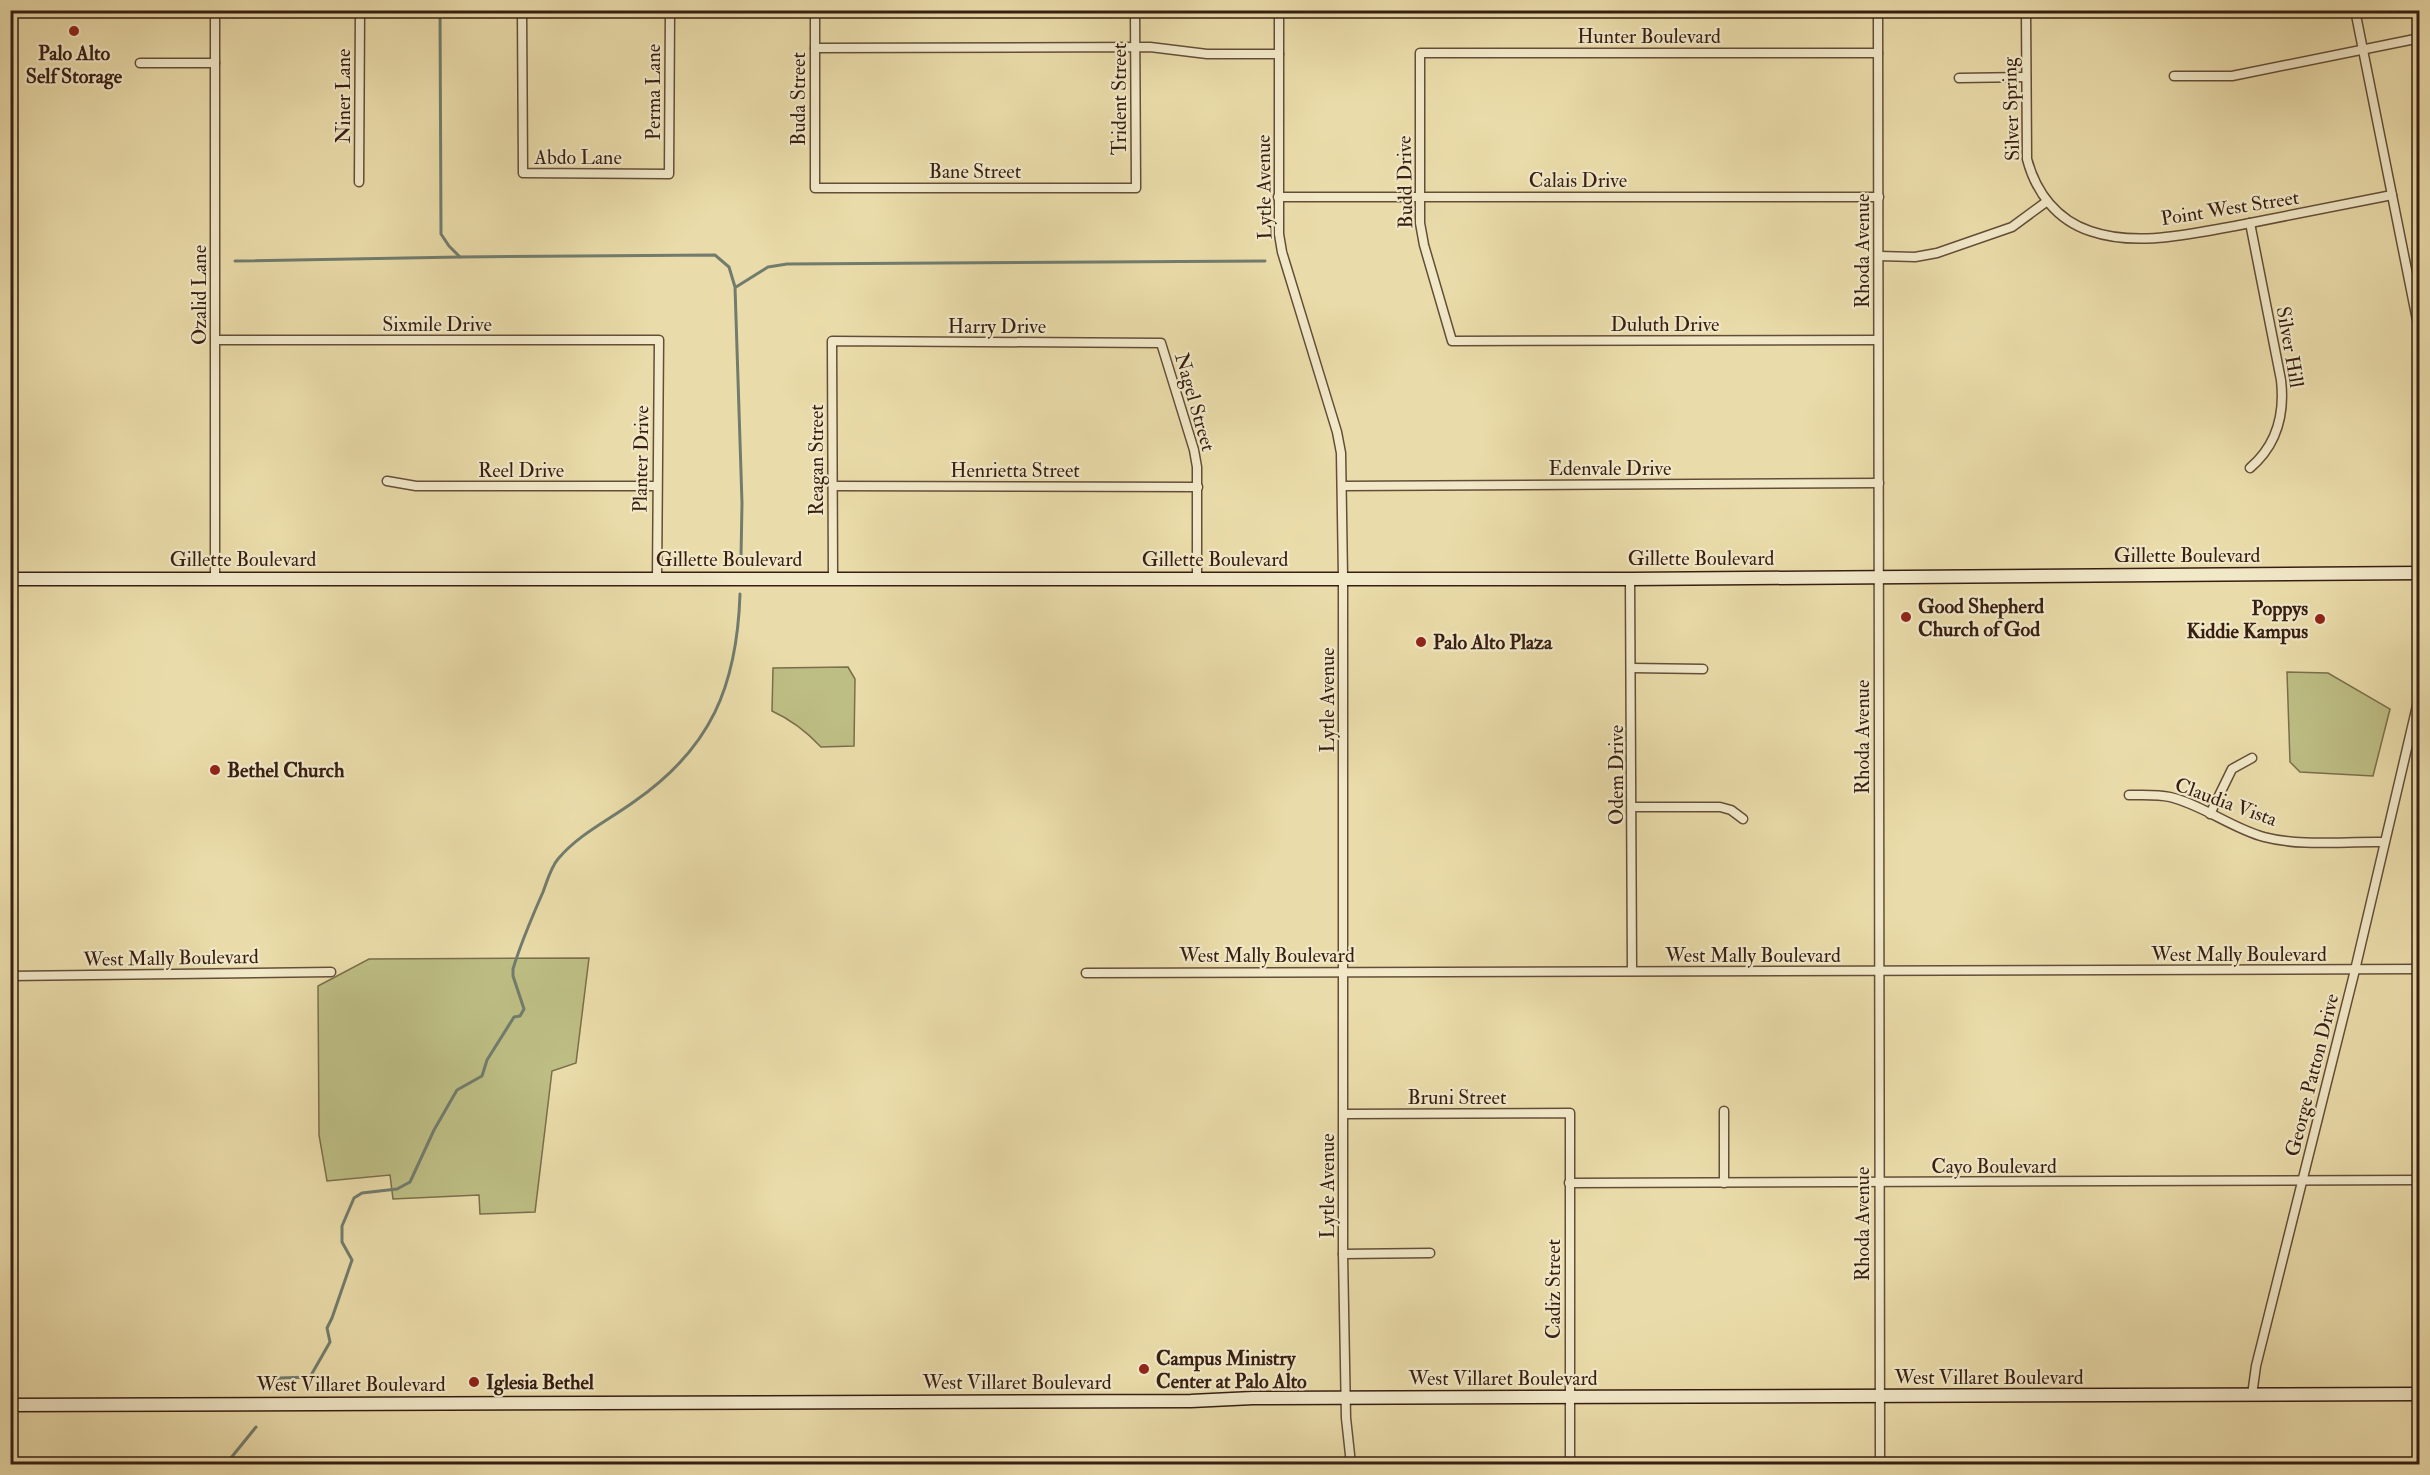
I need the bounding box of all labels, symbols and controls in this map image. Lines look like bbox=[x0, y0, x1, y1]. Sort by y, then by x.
marker: Palo Alto Self Storage bbox=[67, 24, 81, 38]
street label: Hunter Boulevard bbox=[1577, 24, 1721, 49]
place label: Palo Alto Self Storage bbox=[26, 41, 123, 90]
street label: Trident Street bbox=[1107, 42, 1132, 155]
street label: Perma Lane bbox=[641, 44, 666, 140]
street label: Niner Lane bbox=[331, 49, 356, 143]
street label: Buda Street bbox=[786, 52, 811, 146]
street label: Silver Spring bbox=[1997, 55, 2026, 161]
street label: Lytle Avenue bbox=[1251, 134, 1277, 240]
street label: Budd Drive bbox=[1392, 135, 1418, 229]
street label: Abdo Lane bbox=[533, 145, 622, 170]
street label: Bane Street bbox=[929, 159, 1022, 184]
street label: Calais Drive bbox=[1529, 168, 1627, 193]
street label: Point West Street bbox=[2159, 185, 2301, 231]
street label: Rhoda Avenue bbox=[1850, 194, 1875, 308]
street label: Ozalid Lane bbox=[187, 245, 212, 345]
street label: Silver Hill bbox=[2271, 305, 2309, 389]
street label: Sixmile Drive bbox=[382, 312, 492, 337]
street label: Duluth Drive bbox=[1611, 312, 1719, 337]
street label: Harry Drive bbox=[948, 314, 1046, 339]
street label: Nagel Street bbox=[1169, 350, 1221, 455]
street label: Reagan Street bbox=[804, 404, 829, 516]
street label: Planter Drive bbox=[628, 405, 654, 513]
street label: Edenvale Drive bbox=[1549, 456, 1671, 481]
street label: Reel Drive bbox=[478, 458, 564, 483]
street label: Henrietta Street bbox=[950, 458, 1080, 483]
street label: Gillette Boulevard bbox=[2114, 543, 2260, 568]
street label: Gillette Boulevard bbox=[1628, 546, 1774, 571]
street label: Gillette Boulevard bbox=[170, 547, 316, 572]
street label: Gillette Boulevard bbox=[656, 547, 802, 572]
street label: Gillette Boulevard bbox=[1142, 547, 1288, 572]
place label: Good Shepherd Church of God bbox=[1918, 594, 2044, 642]
place label: Poppys Kiddie Kampus bbox=[2186, 596, 2308, 645]
marker: Good Shepherd Church of God bbox=[1899, 610, 1913, 624]
marker: Poppys Kiddie Kampus bbox=[2313, 612, 2327, 626]
place label: Palo Alto Plaza bbox=[1433, 630, 1553, 655]
marker: Palo Alto Plaza bbox=[1414, 635, 1428, 649]
street label: Lytle Avenue bbox=[1315, 647, 1340, 753]
street label: Rhoda Avenue bbox=[1850, 680, 1875, 794]
street label: Odem Drive bbox=[1604, 725, 1629, 825]
place label: Bethel Church bbox=[227, 758, 345, 783]
marker: Bethel Church bbox=[208, 763, 222, 777]
street label: Claudia Vista bbox=[2171, 772, 2281, 832]
street label: West Mally Boulevard bbox=[2150, 942, 2327, 967]
street label: West Mally Boulevard bbox=[1178, 943, 1355, 968]
street label: West Mally Boulevard bbox=[1664, 943, 1841, 968]
street label: West Mally Boulevard bbox=[82, 944, 259, 972]
street label: George Patton Drive bbox=[2280, 991, 2344, 1159]
street label: Bruni Street bbox=[1408, 1085, 1507, 1110]
street label: Lytle Avenue bbox=[1315, 1133, 1340, 1239]
street label: Cayo Boulevard bbox=[1931, 1154, 2057, 1179]
street label: Rhoda Avenue bbox=[1850, 1167, 1875, 1281]
street label: Cadiz Street bbox=[1541, 1238, 1566, 1339]
place label: Campus Ministry Center at Palo Alto bbox=[1156, 1346, 1307, 1394]
marker: Campus Ministry Center at Palo Alto bbox=[1137, 1362, 1151, 1376]
street label: West Villaret Boulevard bbox=[1893, 1365, 2084, 1390]
street label: West Villaret Boulevard bbox=[1407, 1366, 1598, 1391]
place label: Iglesia Bethel bbox=[486, 1370, 595, 1396]
street label: West Villaret Boulevard bbox=[921, 1370, 1112, 1395]
street label: West Villaret Boulevard bbox=[255, 1372, 446, 1397]
marker: Iglesia Bethel bbox=[467, 1375, 481, 1389]

